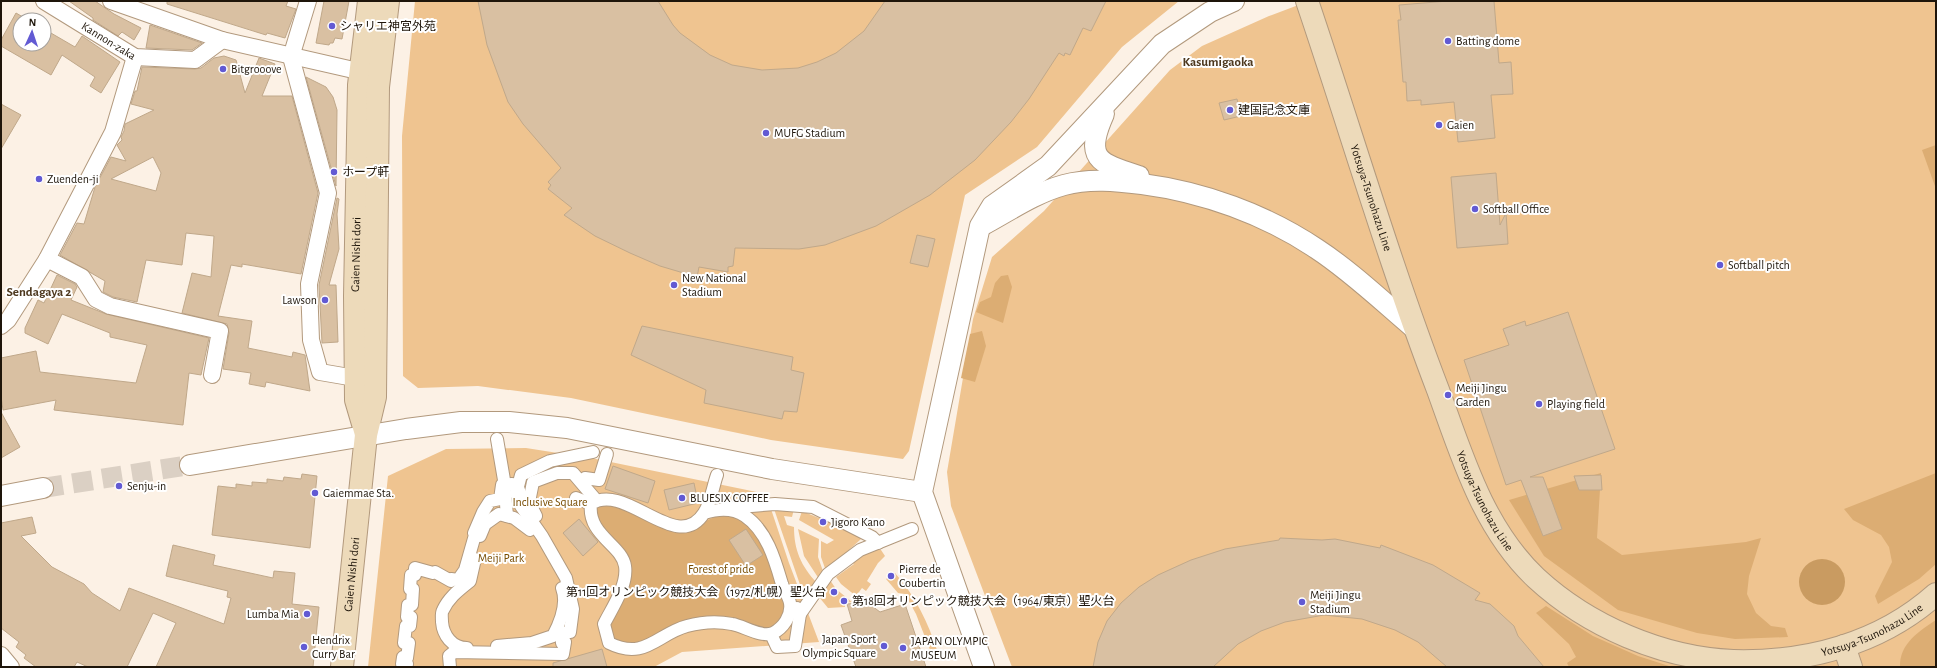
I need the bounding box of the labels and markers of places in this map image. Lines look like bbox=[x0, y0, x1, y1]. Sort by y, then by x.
place label: シャリエ神宮外苑 bbox=[340, 20, 436, 32]
marker: シャリエ神宮外苑 bbox=[327, 21, 337, 31]
place label: Batting dome bbox=[1456, 35, 1520, 47]
marker: Batting dome bbox=[1443, 36, 1453, 46]
place label: Bitgrooove bbox=[231, 63, 282, 75]
marker: Bitgrooove bbox=[218, 64, 228, 74]
place label: 建国記念文庫 bbox=[1238, 103, 1310, 116]
marker: 建国記念文庫 bbox=[1225, 105, 1235, 115]
place label: Gaien bbox=[1447, 119, 1474, 131]
marker: Gaien bbox=[1434, 120, 1444, 130]
place label: MUFG Stadium bbox=[774, 127, 845, 139]
marker: MUFG Stadium bbox=[761, 128, 771, 138]
place label: ホープ軒 bbox=[342, 166, 389, 178]
marker: ホープ軒 bbox=[329, 167, 339, 177]
place label: Zuenden-ji bbox=[47, 173, 99, 186]
marker: Zuenden-ji bbox=[34, 174, 44, 184]
place label: Softball Office bbox=[1483, 203, 1549, 215]
marker: Softball Office bbox=[1470, 204, 1480, 214]
place label: Softball pitch bbox=[1728, 259, 1790, 271]
marker: Softball pitch bbox=[1715, 260, 1725, 270]
place label: New National Stadium bbox=[682, 272, 746, 298]
marker: New National Stadium bbox=[669, 280, 679, 290]
place label: Lawson bbox=[282, 294, 317, 306]
marker: Lawson bbox=[320, 295, 330, 305]
place label: Meiji Jingu Garden bbox=[1456, 382, 1507, 408]
marker: Meiji Jingu Garden bbox=[1443, 390, 1453, 400]
place label: Playing field bbox=[1547, 398, 1605, 411]
marker: Playing field bbox=[1534, 399, 1544, 409]
place label: Senju-in bbox=[127, 480, 166, 493]
marker: Senju-in bbox=[114, 481, 124, 491]
place label: Gaiemmae Sta. bbox=[323, 487, 394, 499]
marker: Gaiemmae Sta. bbox=[310, 488, 320, 498]
place label: BLUESIX COFFEE bbox=[690, 492, 769, 504]
marker: BLUESIX COFFEE bbox=[677, 493, 687, 503]
place label: Jigoro Kano bbox=[831, 516, 885, 528]
marker: Jigoro Kano bbox=[818, 517, 828, 527]
place label: Pierre de Coubertin bbox=[899, 563, 946, 589]
marker: Pierre de Coubertin bbox=[886, 571, 896, 581]
place label: 第11回オリンピック競技大会（1972/札幌）聖火台 bbox=[566, 585, 826, 598]
marker: 第11回オリンピック競技大会（1972/札幌）聖火台 bbox=[829, 587, 839, 597]
place label: Meiji Jingu Stadium bbox=[1310, 589, 1361, 615]
place label: 第18回オリンピック競技大会（1964/東京）聖火台 bbox=[852, 594, 1114, 607]
marker: 第18回オリンピック競技大会（1964/東京）聖火台 bbox=[839, 596, 849, 606]
marker: Meiji Jingu Stadium bbox=[1297, 597, 1307, 607]
place label: Lumba Mia bbox=[247, 608, 299, 620]
marker: Lumba Mia bbox=[302, 609, 312, 619]
place label: Japan Sport Olympic Square bbox=[803, 633, 876, 660]
place label: Hendrix Curry Bar bbox=[312, 634, 355, 661]
place label: JAPAN OLYMPIC MUSEUM bbox=[911, 635, 988, 661]
marker: Japan Sport Olympic Square bbox=[879, 641, 889, 651]
marker: Hendrix Curry Bar bbox=[299, 642, 309, 652]
marker: JAPAN OLYMPIC MUSEUM bbox=[898, 643, 908, 653]

